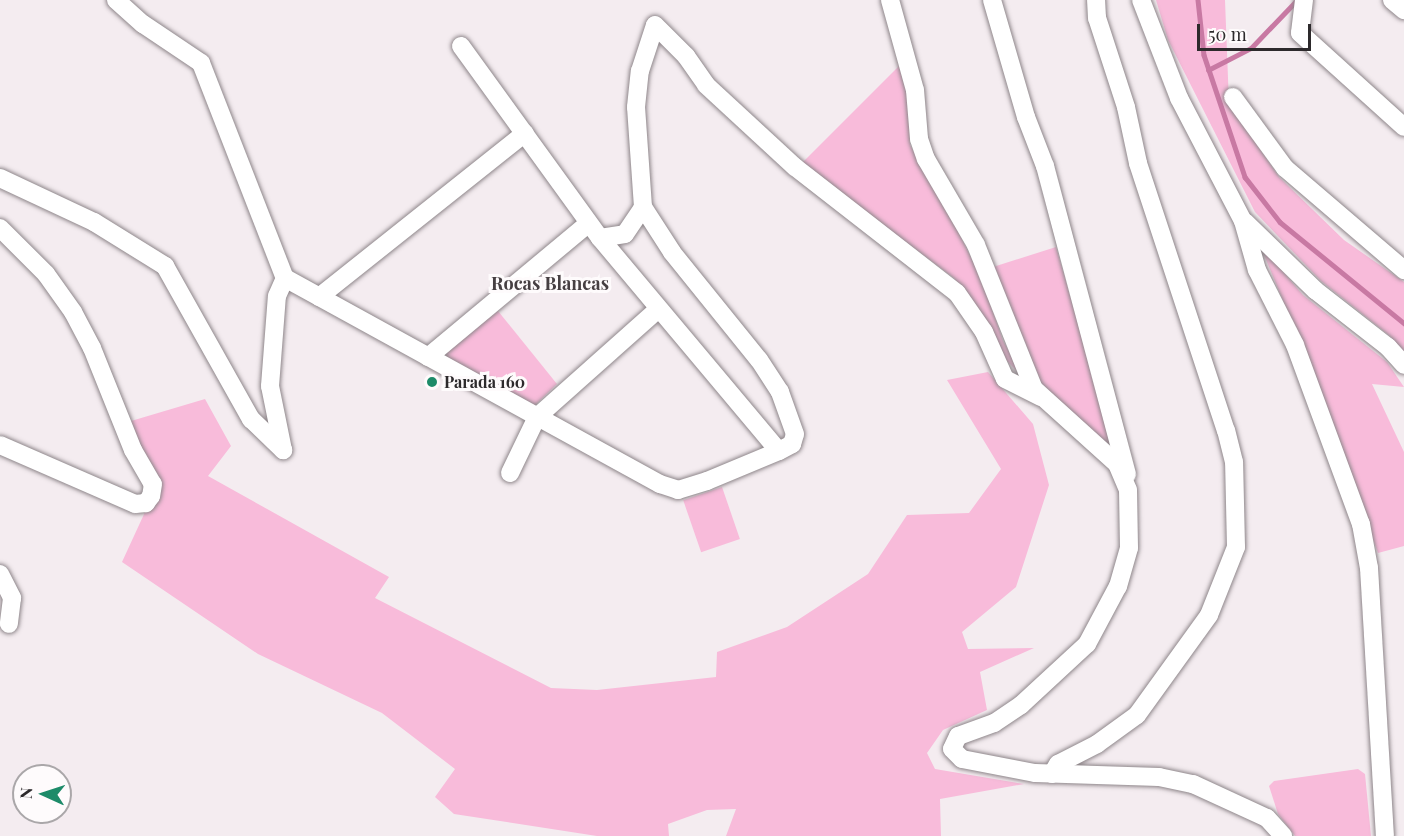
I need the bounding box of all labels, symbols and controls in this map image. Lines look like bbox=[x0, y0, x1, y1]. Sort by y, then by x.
scale bar bbox=[1200, 12, 1314, 50]
text: 50 m bbox=[1208, 22, 1247, 46]
district label: Rocas Blancas bbox=[491, 272, 609, 294]
place label: Parada 160 bbox=[444, 372, 525, 392]
marker: Parada 160 bbox=[425, 375, 439, 389]
north arrow bbox=[12, 764, 72, 824]
text: N bbox=[15, 787, 36, 799]

